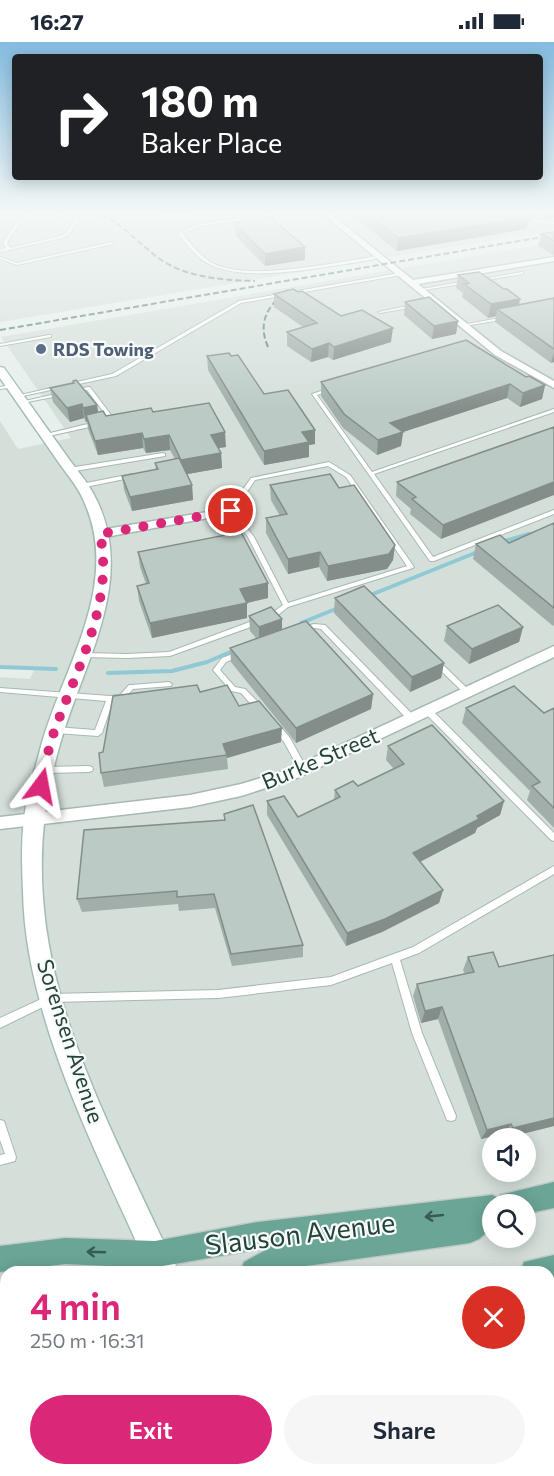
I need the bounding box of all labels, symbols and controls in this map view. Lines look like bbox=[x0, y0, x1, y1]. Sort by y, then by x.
text: 16:27 bbox=[30, 8, 84, 35]
text: 180 m bbox=[141, 74, 259, 126]
icon: right bbox=[42, 78, 120, 156]
text: Baker Place bbox=[141, 126, 282, 159]
place label: RDS Towing bbox=[53, 338, 154, 360]
marker: RDS Towing bbox=[34, 342, 48, 356]
pin bbox=[205, 485, 256, 536]
icon: arrive bbox=[214, 494, 247, 527]
street label: Burke Street bbox=[257, 721, 383, 795]
position arrow bbox=[9, 754, 73, 818]
street label: Sorensen Avenue bbox=[32, 956, 110, 1126]
map controls bbox=[482, 1128, 536, 1248]
button: sound bbox=[482, 1128, 536, 1182]
button: search bbox=[482, 1194, 536, 1248]
street label: Slauson Avenue bbox=[203, 1205, 397, 1261]
one-way arrow bbox=[425, 1211, 445, 1222]
one-way arrow bbox=[87, 1246, 107, 1258]
text: 4 min bbox=[30, 1283, 121, 1327]
button: close bbox=[462, 1286, 525, 1349]
text: 250 m · 16:31 bbox=[30, 1328, 145, 1352]
button: Exit bbox=[30, 1395, 272, 1464]
button: Share bbox=[284, 1395, 525, 1464]

